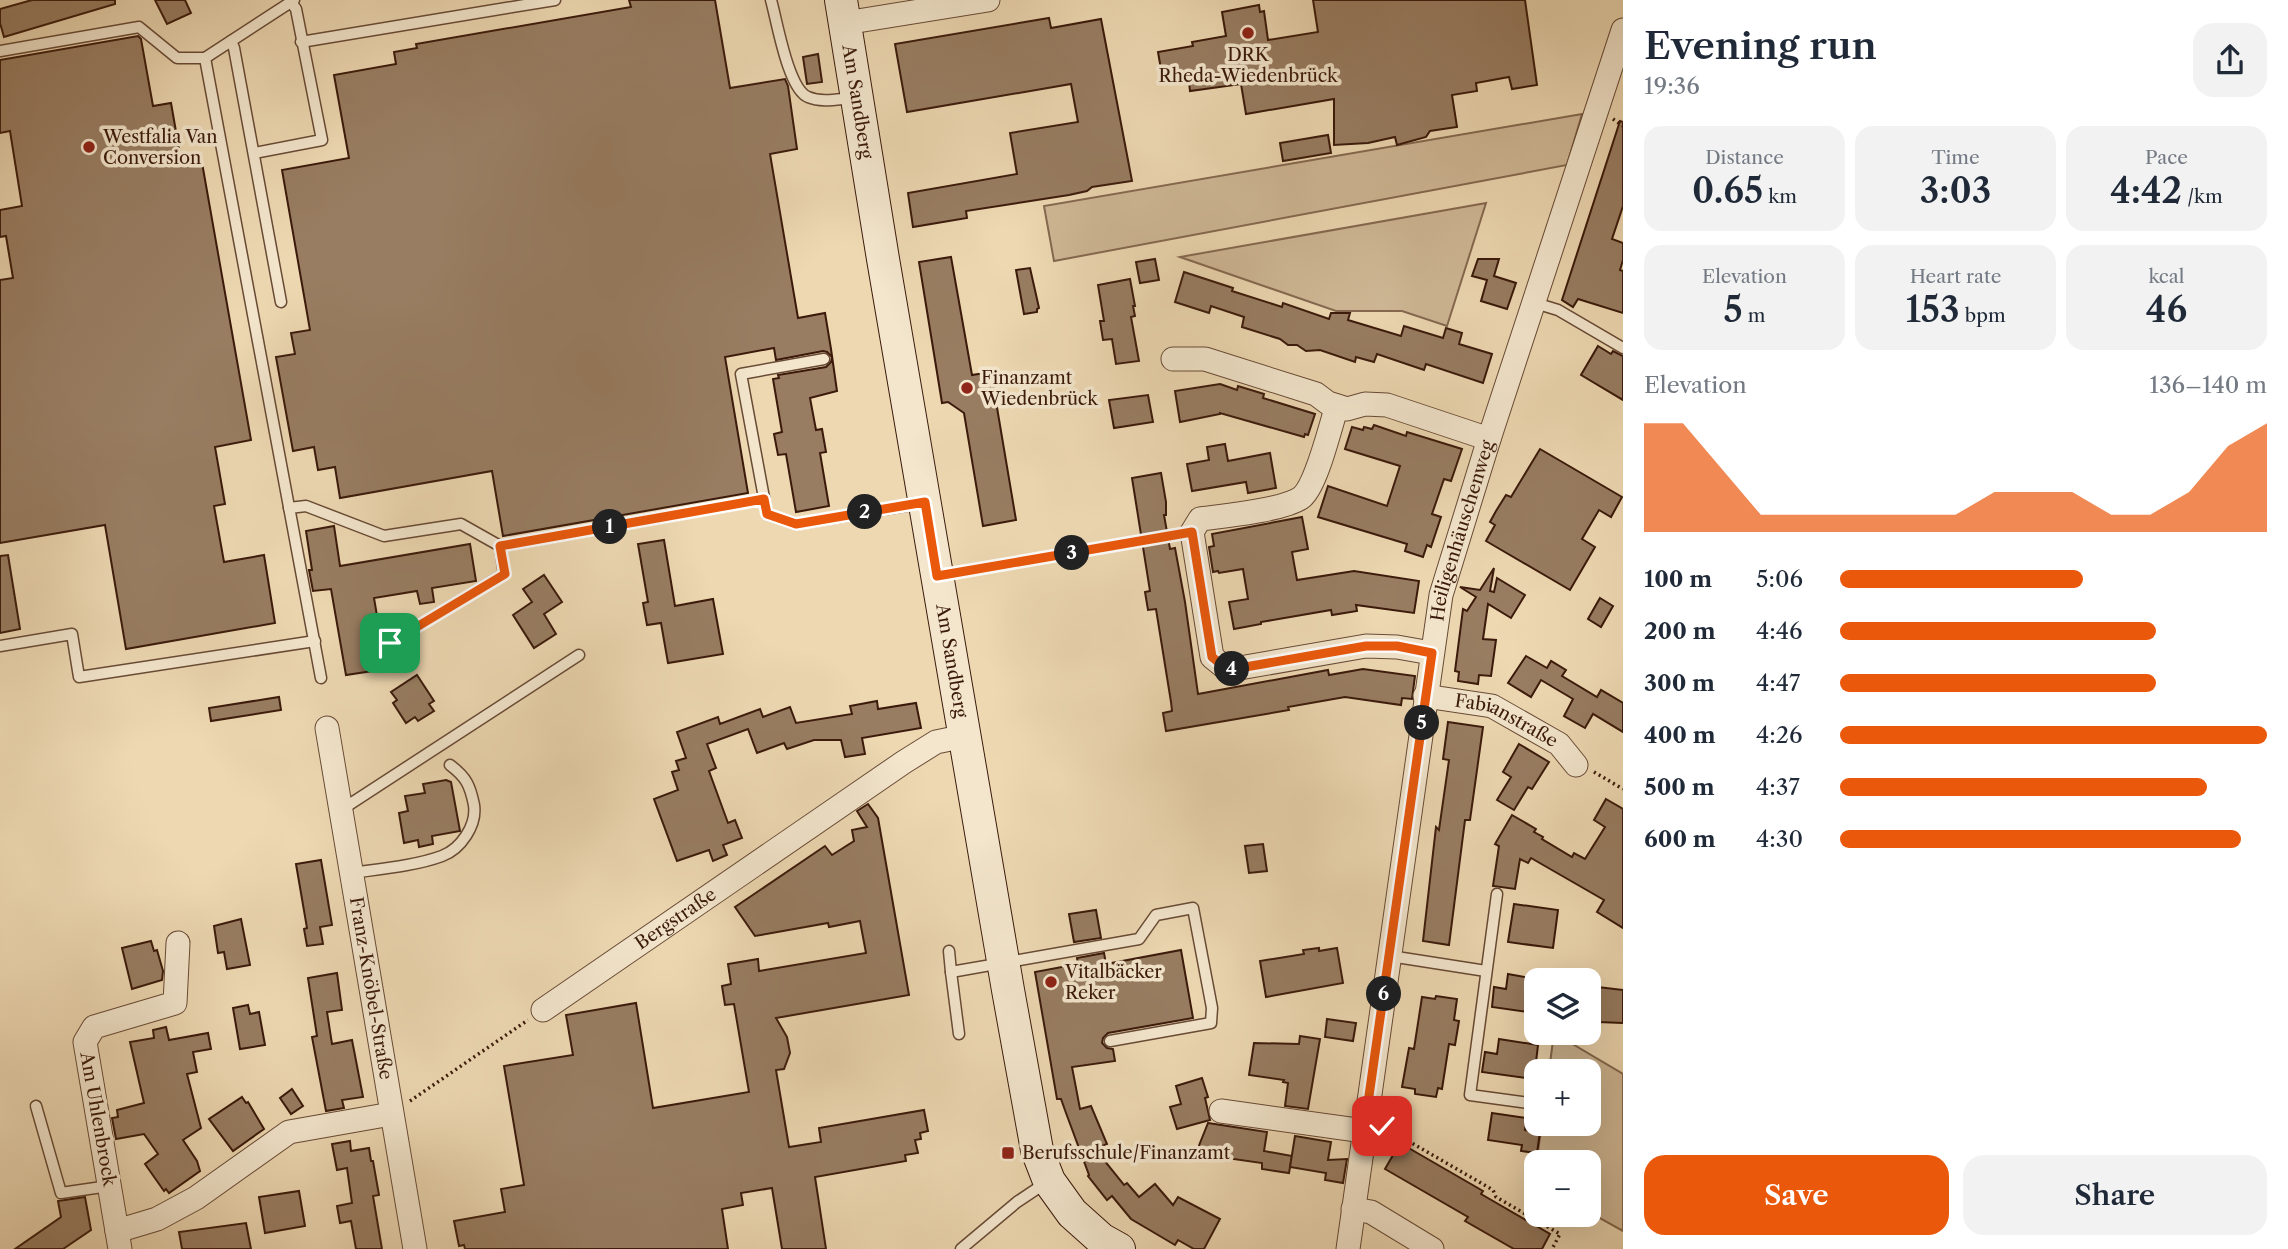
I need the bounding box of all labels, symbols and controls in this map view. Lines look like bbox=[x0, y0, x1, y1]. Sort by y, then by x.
text: Evening run bbox=[1644, 22, 1877, 69]
button: share bbox=[2193, 23, 2267, 97]
marker: DRK Rheda-Wiedenbrück bbox=[1240, 25, 1256, 41]
street label: Am Sandberg bbox=[837, 42, 878, 161]
place label: DRK Rheda-Wiedenbrück bbox=[1159, 44, 1339, 87]
text: 19:36 bbox=[1644, 72, 1700, 100]
place label: Westfalia Van Conversion bbox=[102, 126, 218, 169]
marker: Westfalia Van Conversion bbox=[81, 139, 97, 155]
text: Distance bbox=[1705, 146, 1784, 169]
text: Time bbox=[1931, 146, 1980, 169]
text: Pace bbox=[2145, 146, 2188, 169]
text: 0.65 bbox=[1692, 169, 1763, 212]
text: 3:03 bbox=[1920, 169, 1991, 212]
text: 4:42 bbox=[2110, 169, 2182, 212]
text: km bbox=[1763, 185, 1797, 208]
text: /km bbox=[2182, 185, 2223, 208]
text: Elevation bbox=[1702, 265, 1787, 288]
text: Heart rate bbox=[1910, 265, 2001, 288]
text: kcal bbox=[2149, 265, 2184, 288]
text: 5 bbox=[1724, 288, 1743, 331]
text: 153 bbox=[1905, 288, 1960, 331]
text: 46 bbox=[2146, 288, 2187, 331]
text: m bbox=[1743, 304, 1765, 327]
text: bpm bbox=[1960, 304, 2006, 327]
place label: Finanzamt Wiedenbrück bbox=[980, 367, 1099, 410]
text: Elevation bbox=[1644, 371, 1747, 399]
text: 136–140 m bbox=[2149, 371, 2267, 399]
marker: Finanzamt Wiedenbrück bbox=[959, 380, 975, 396]
street label: Heiligenhäuschenweg bbox=[1426, 437, 1499, 623]
pin: 2 bbox=[848, 494, 882, 530]
text: 2 bbox=[859, 500, 870, 523]
pin: 1 bbox=[592, 510, 628, 544]
text: 1 bbox=[605, 515, 614, 538]
pin: 3 bbox=[1054, 536, 1090, 570]
text: 3 bbox=[1066, 541, 1077, 564]
text: 100 m bbox=[1644, 565, 1712, 593]
text: 5:06 bbox=[1756, 565, 1803, 593]
street label: Am Sandberg bbox=[931, 601, 972, 720]
pin bbox=[360, 613, 420, 673]
text: 200 m bbox=[1644, 617, 1716, 645]
text: 4:46 bbox=[1756, 617, 1803, 645]
icon: arrive bbox=[371, 624, 409, 662]
pin: 4 bbox=[1214, 652, 1250, 686]
text: 4 bbox=[1226, 657, 1237, 680]
text: 300 m bbox=[1644, 669, 1715, 697]
text: 4:47 bbox=[1756, 669, 1800, 697]
street label: Fabianstraße bbox=[1453, 690, 1562, 752]
pin: 5 bbox=[1404, 706, 1440, 740]
text: 5 bbox=[1416, 711, 1427, 734]
text: 400 m bbox=[1644, 721, 1716, 749]
text: 4:26 bbox=[1756, 721, 1802, 749]
text: 500 m bbox=[1644, 773, 1715, 801]
text: 4:37 bbox=[1756, 773, 1800, 801]
text: 600 m bbox=[1644, 825, 1716, 853]
text: 4:30 bbox=[1756, 825, 1803, 853]
street label: Bergstraße bbox=[631, 883, 720, 954]
street label: Franz-Knöbel-Straße bbox=[345, 895, 397, 1081]
place label: Vitalbäcker Reker bbox=[1064, 961, 1162, 1004]
map controls bbox=[1524, 968, 1601, 1227]
button: layers bbox=[1524, 968, 1601, 1045]
marker: Vitalbäcker Reker bbox=[1043, 974, 1059, 990]
pin: 6 bbox=[1366, 976, 1402, 1012]
text: 6 bbox=[1378, 982, 1389, 1005]
street label: Am Uhlenbrock bbox=[75, 1049, 121, 1189]
button: + bbox=[1524, 1059, 1601, 1136]
pin bbox=[1352, 1096, 1412, 1156]
icon: check bbox=[1363, 1107, 1401, 1145]
place label: Berufsschule/Finanzamt bbox=[1022, 1142, 1231, 1164]
marker: Berufsschule/Finanzamt bbox=[1000, 1145, 1016, 1161]
button: − bbox=[1524, 1150, 1601, 1227]
button: Save bbox=[1644, 1155, 1949, 1235]
button: Share bbox=[1963, 1155, 2267, 1235]

